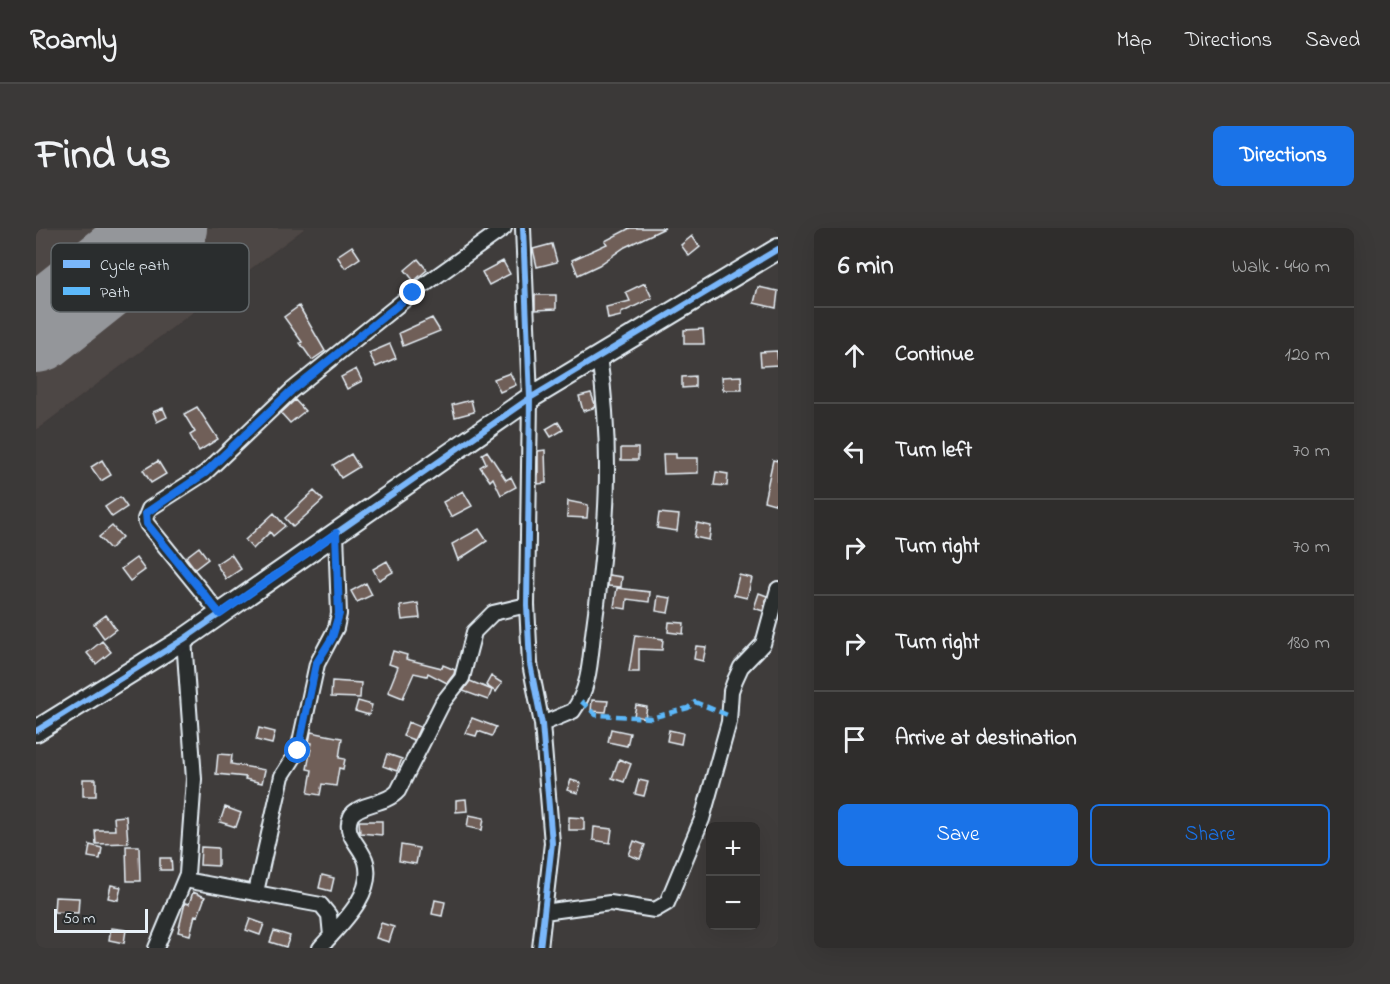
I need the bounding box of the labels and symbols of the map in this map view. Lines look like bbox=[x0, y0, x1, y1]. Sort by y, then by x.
legend bbox=[51, 243, 249, 312]
text: Cycle path bbox=[100, 254, 169, 278]
route end bbox=[399, 279, 425, 305]
text: Path bbox=[100, 281, 130, 305]
route start bbox=[284, 737, 310, 763]
scale bar bbox=[54, 906, 148, 934]

